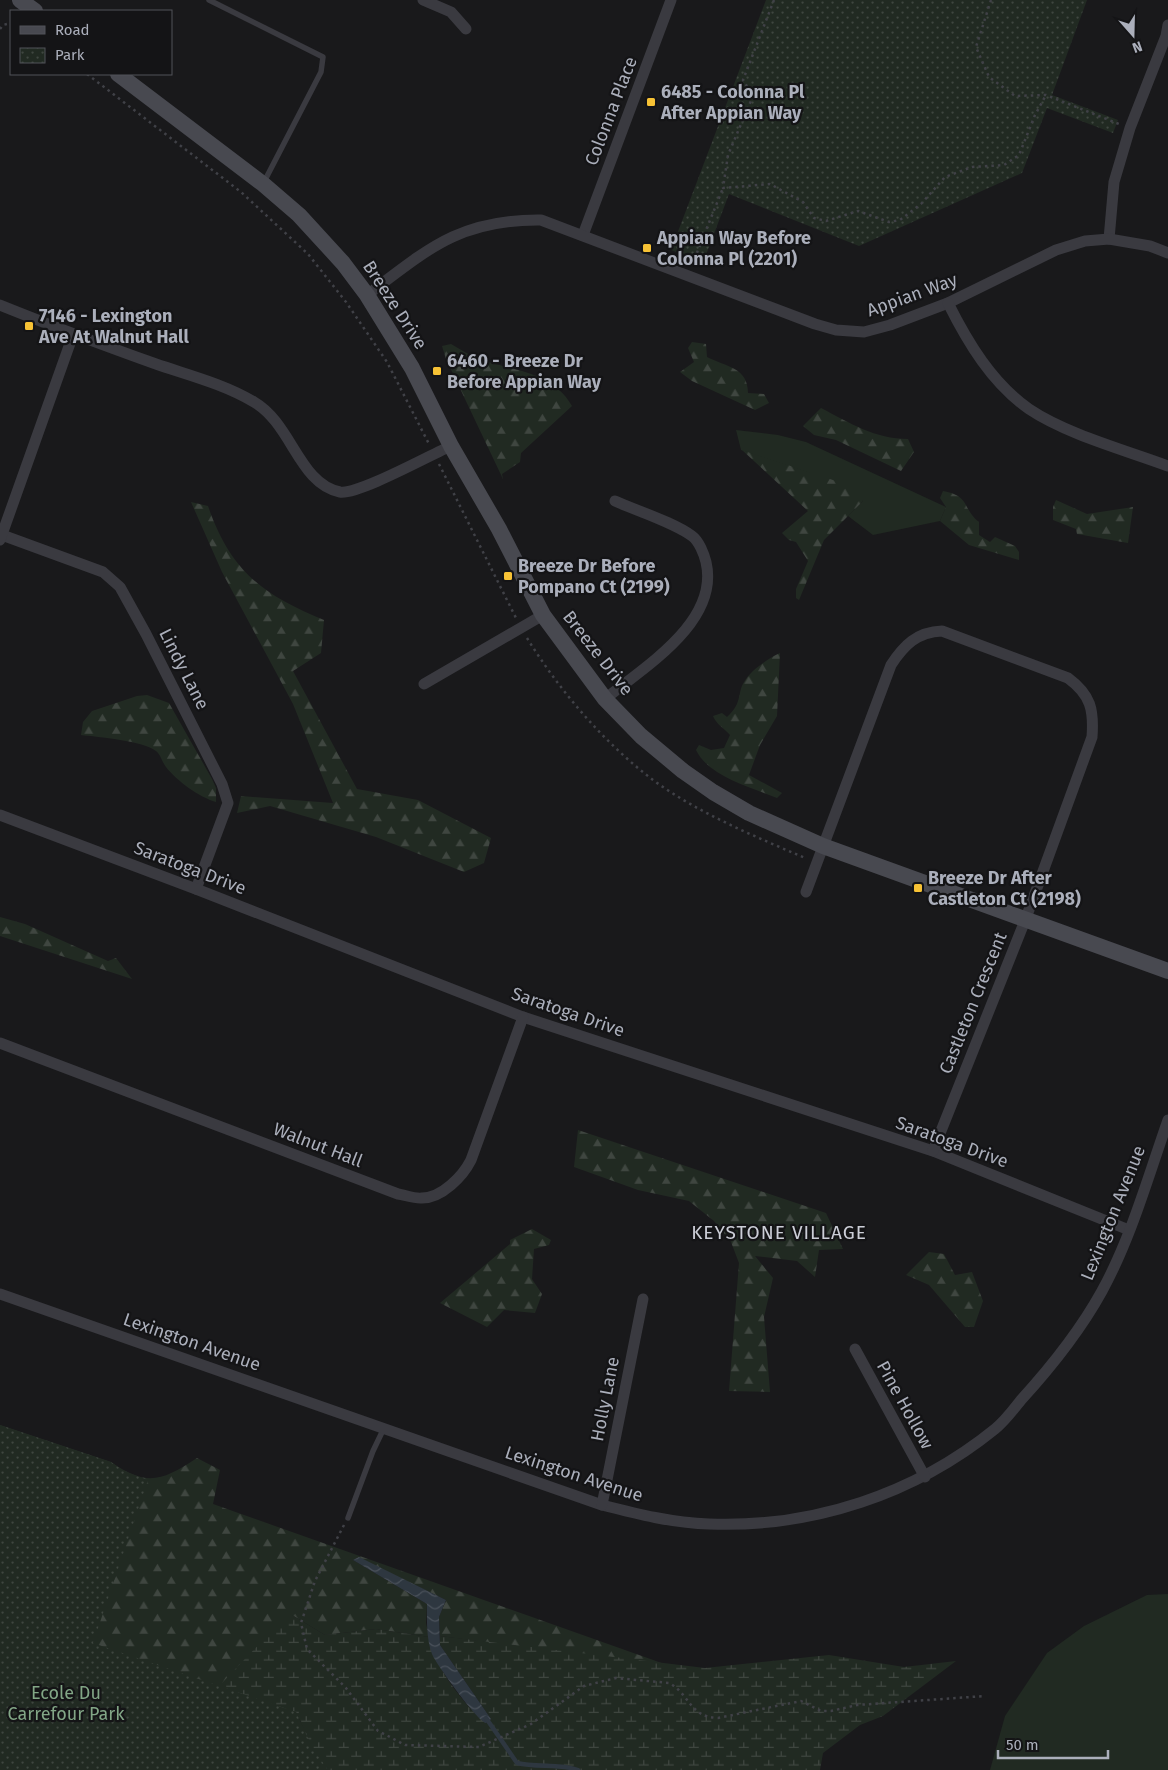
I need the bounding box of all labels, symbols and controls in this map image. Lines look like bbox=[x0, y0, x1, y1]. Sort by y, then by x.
legend bbox=[10, 10, 172, 75]
north arrow bbox=[1108, 10, 1158, 60]
text: Road bbox=[55, 21, 90, 39]
text: N bbox=[1130, 37, 1145, 56]
text: Park bbox=[55, 46, 85, 64]
street label: Colonna Place bbox=[580, 53, 642, 169]
place label: 6485 - Colonna Pl After Appian Way bbox=[660, 81, 805, 124]
marker: 6485 - Colonna Pl After Appian Way bbox=[645, 96, 657, 108]
place label: Appian Way Before Colonna Pl (2201) bbox=[656, 227, 811, 270]
marker: Appian Way Before Colonna Pl (2201) bbox=[641, 242, 653, 254]
street label: Breeze Drive bbox=[358, 256, 432, 354]
street label: Appian Way bbox=[864, 268, 960, 322]
place label: 7146 - Lexington Ave At Walnut Hall bbox=[38, 305, 189, 348]
marker: 7146 - Lexington Ave At Walnut Hall bbox=[23, 320, 35, 332]
place label: 6460 - Breeze Dr Before Appian Way bbox=[447, 350, 602, 393]
marker: 6460 - Breeze Dr Before Appian Way bbox=[431, 365, 443, 377]
place label: Breeze Dr Before Pompano Ct (2199) bbox=[518, 555, 670, 598]
marker: Breeze Dr Before Pompano Ct (2199) bbox=[502, 570, 514, 582]
street label: Breeze Drive bbox=[558, 606, 638, 700]
street label: Lindy Lane bbox=[154, 625, 214, 713]
street label: Saratoga Drive bbox=[131, 837, 249, 899]
place label: Breeze Dr After Castleton Ct (2198) bbox=[928, 867, 1081, 910]
marker: Breeze Dr After Castleton Ct (2198) bbox=[912, 882, 924, 894]
street label: Castleton Crescent bbox=[935, 928, 1012, 1077]
street label: Saratoga Drive bbox=[509, 982, 627, 1042]
street label: Saratoga Drive bbox=[893, 1111, 1011, 1173]
street label: Walnut Hall bbox=[270, 1118, 366, 1172]
street label: Lexington Avenue bbox=[1076, 1142, 1150, 1284]
district label: KEYSTONE VILLAGE bbox=[691, 1221, 867, 1244]
street label: Lexington Avenue bbox=[120, 1308, 264, 1376]
street label: Holly Lane bbox=[586, 1355, 624, 1443]
street label: Pine Hollow bbox=[872, 1357, 938, 1453]
street label: Lexington Avenue bbox=[502, 1441, 646, 1507]
park label: Ecole Du Carrefour Park bbox=[8, 1682, 125, 1725]
scale bar bbox=[998, 1728, 1108, 1760]
text: 50 m bbox=[1006, 1736, 1039, 1754]

